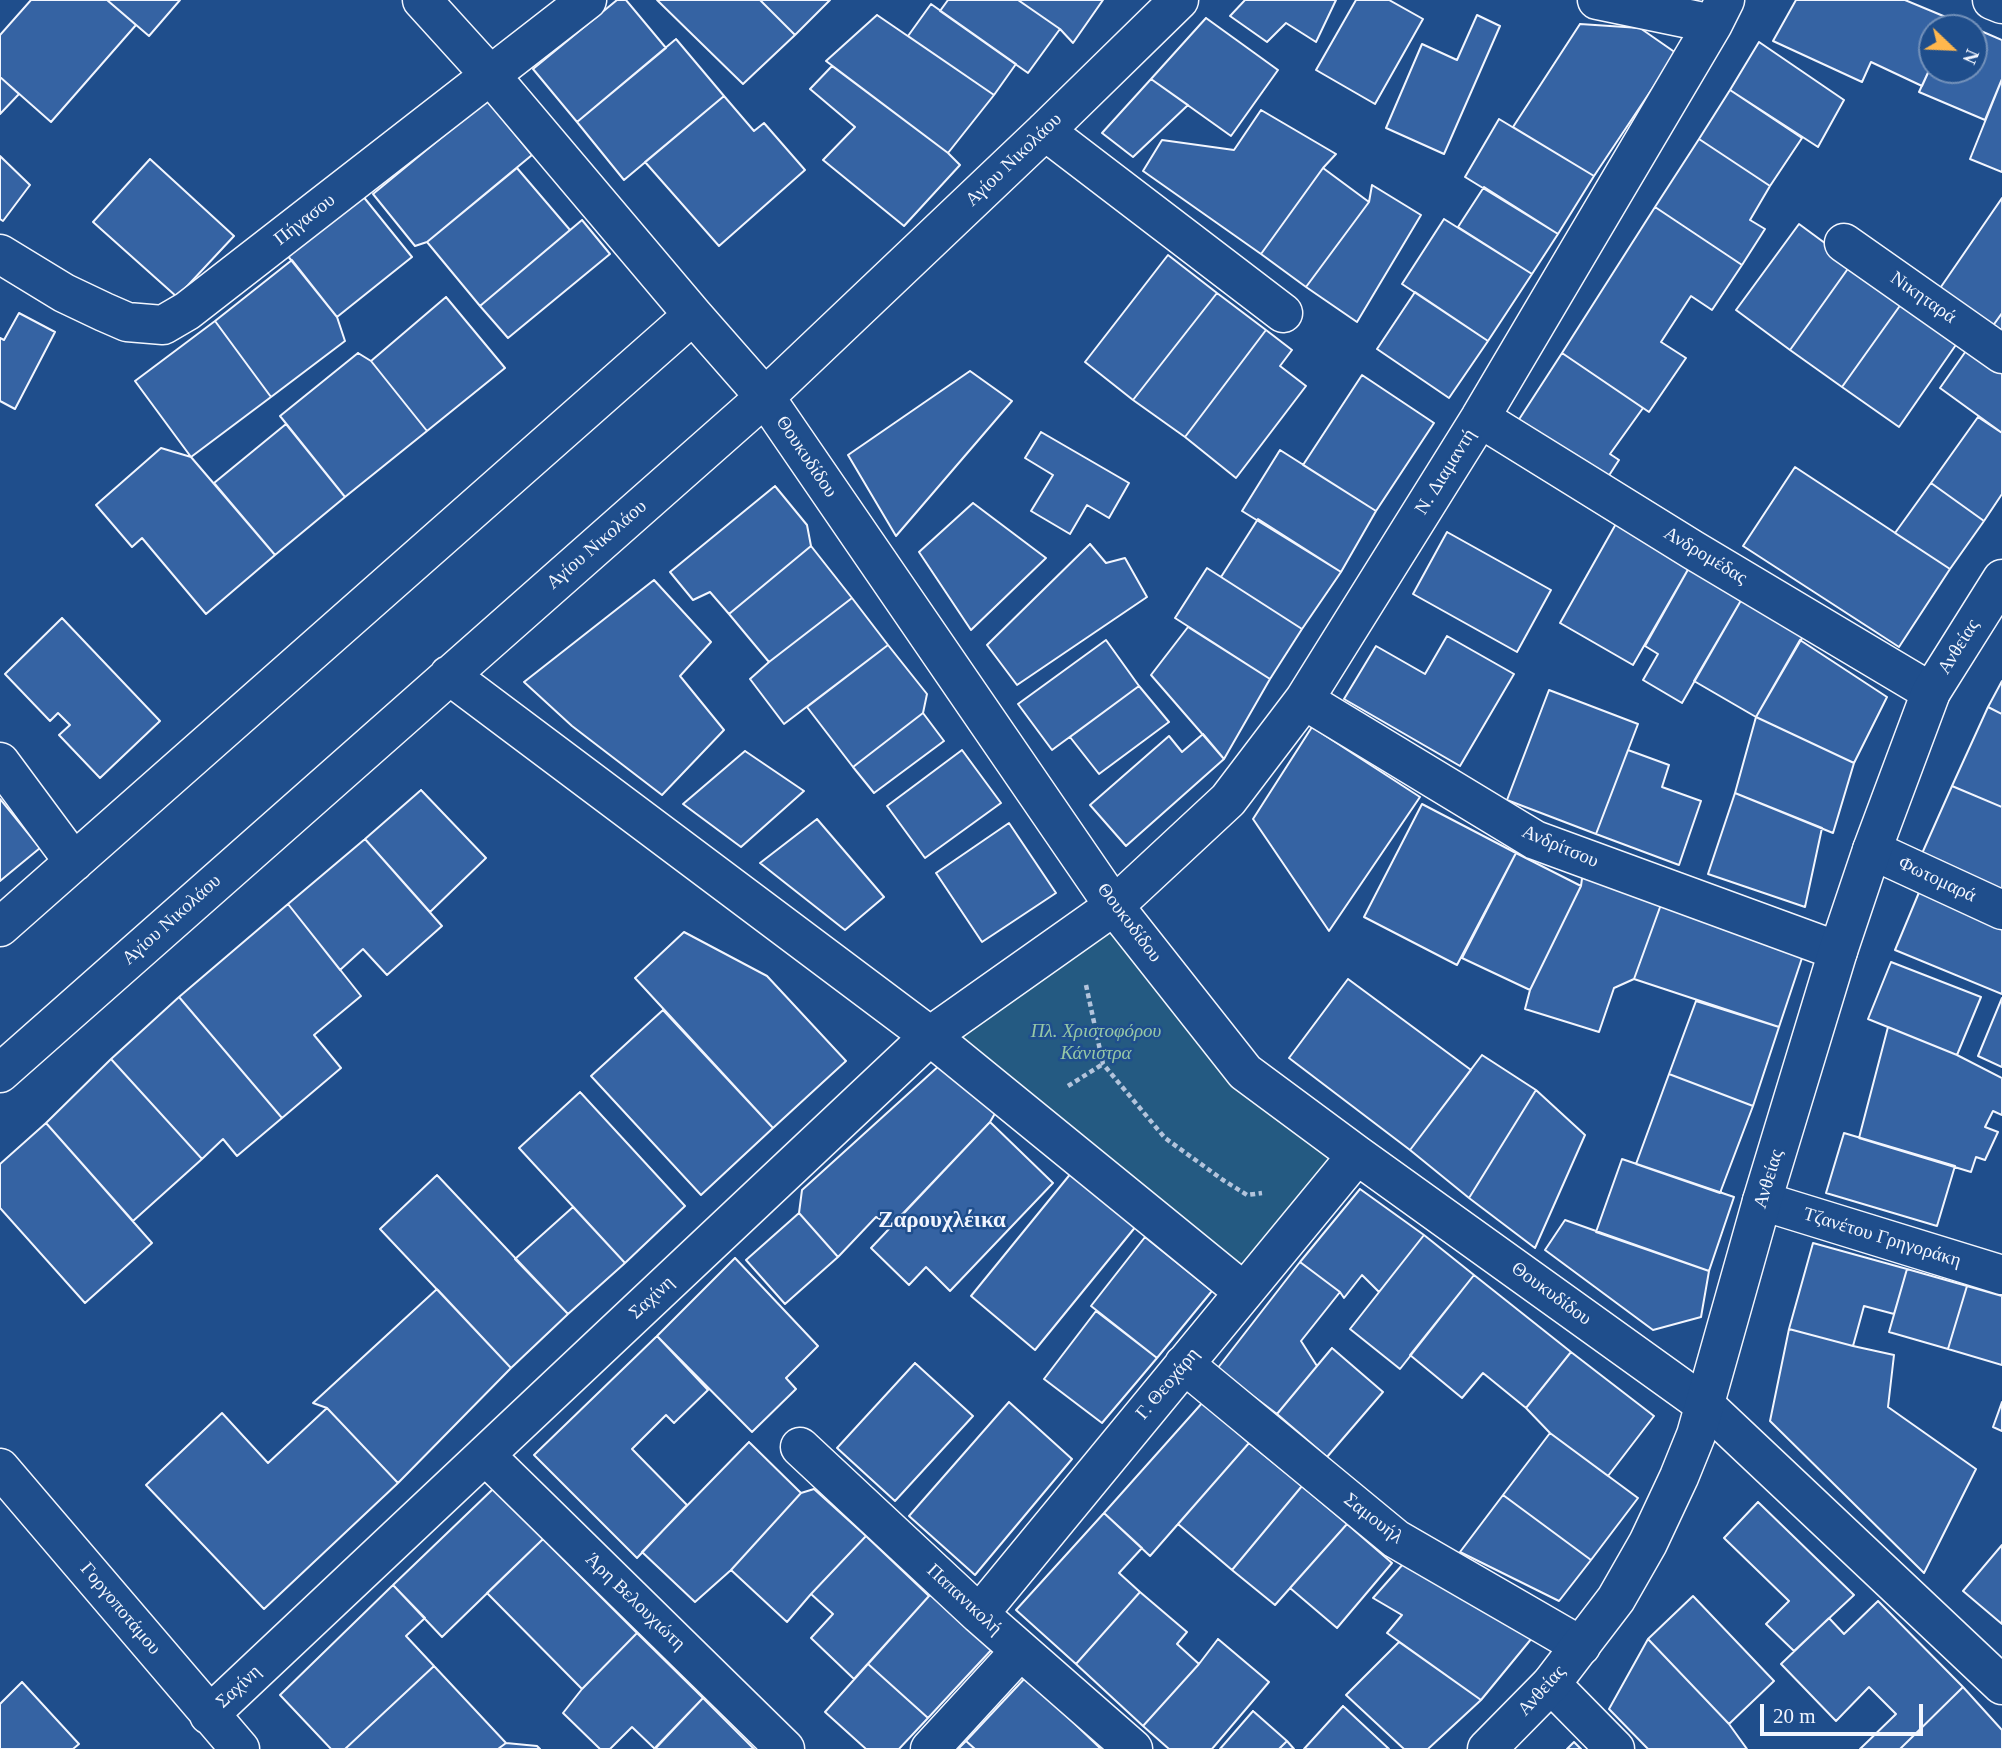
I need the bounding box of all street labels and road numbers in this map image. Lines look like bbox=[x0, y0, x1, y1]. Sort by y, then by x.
street label: Αγίου Νικολάου bbox=[961, 108, 1067, 212]
street label: Πήγασου bbox=[270, 189, 340, 251]
street label: Νικηταρά bbox=[1886, 267, 1960, 329]
street label: Θουκυδίδου bbox=[770, 412, 842, 502]
street label: Ν. Διαμαντή bbox=[1411, 425, 1481, 519]
street label: Αγίου Νικολάου bbox=[542, 495, 652, 595]
street label: Ανδρομέδας bbox=[1659, 522, 1751, 590]
street label: Ανθείας bbox=[1933, 615, 1985, 679]
street label: Ανδρίτσου bbox=[1518, 821, 1602, 873]
street label: Φωτομαρά bbox=[1895, 852, 1979, 908]
street label: Αγίου Νικολάου bbox=[118, 870, 226, 970]
street label: Θουκυδίδου bbox=[1092, 879, 1166, 967]
street label: Ανθείας bbox=[1749, 1147, 1789, 1211]
street label: Τζανέτου Γρηγοράκη bbox=[1800, 1203, 1964, 1273]
street label: Θουκυδίδου bbox=[1506, 1257, 1596, 1331]
street label: Σαχίνη bbox=[625, 1272, 679, 1324]
street label: Γ. Θεοχάρη bbox=[1131, 1343, 1205, 1425]
street label: Σαμουήλ bbox=[1339, 1489, 1407, 1549]
street label: Άρη Βελουχιώτη bbox=[580, 1549, 690, 1655]
street label: Γοργοποτάμου bbox=[75, 1558, 165, 1660]
street label: Παπανικολή bbox=[922, 1559, 1006, 1641]
street label: Σαχίνη bbox=[212, 1661, 266, 1713]
street label: Ανθείας bbox=[1513, 1661, 1571, 1721]

